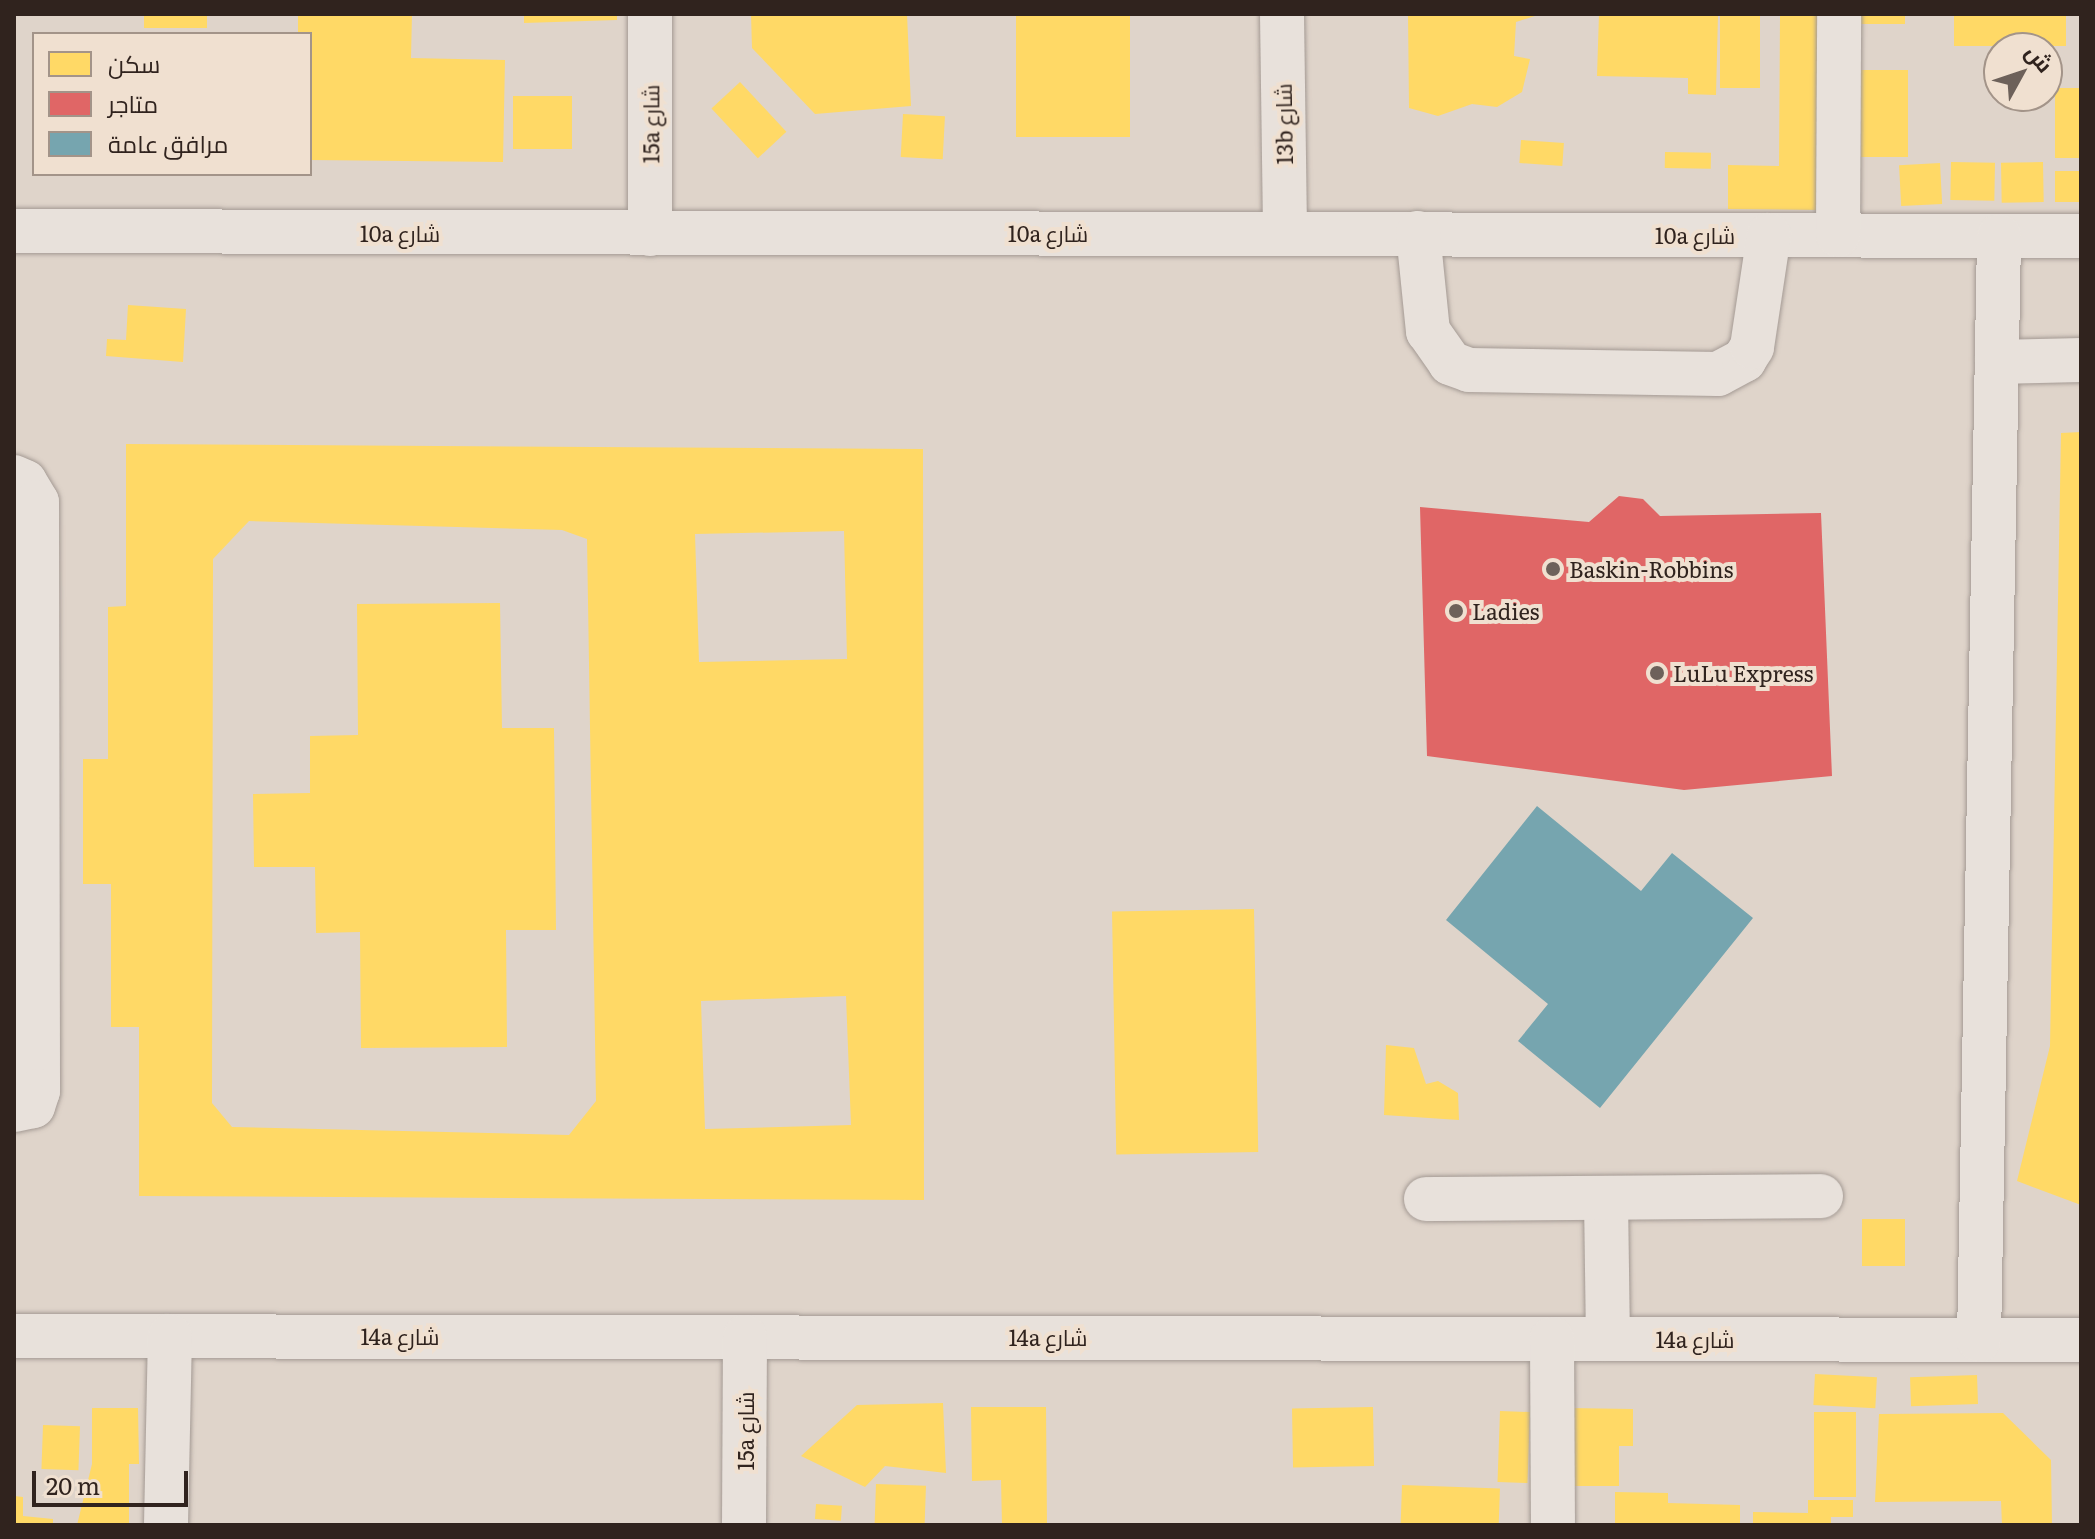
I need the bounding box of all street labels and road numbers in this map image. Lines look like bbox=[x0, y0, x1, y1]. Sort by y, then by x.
street label: 13b شارع bbox=[1269, 83, 1297, 165]
street label: 15a شارع bbox=[637, 84, 663, 164]
street label: 10a شارع bbox=[360, 220, 440, 246]
street label: 10a شارع bbox=[1008, 220, 1088, 246]
street label: 10a شارع bbox=[1655, 222, 1735, 248]
street label: 14a شارع bbox=[360, 1323, 440, 1349]
street label: 14a شارع bbox=[1008, 1324, 1088, 1350]
street label: 14a شارع bbox=[1655, 1326, 1735, 1352]
street label: 15a شارع bbox=[732, 1391, 758, 1471]

